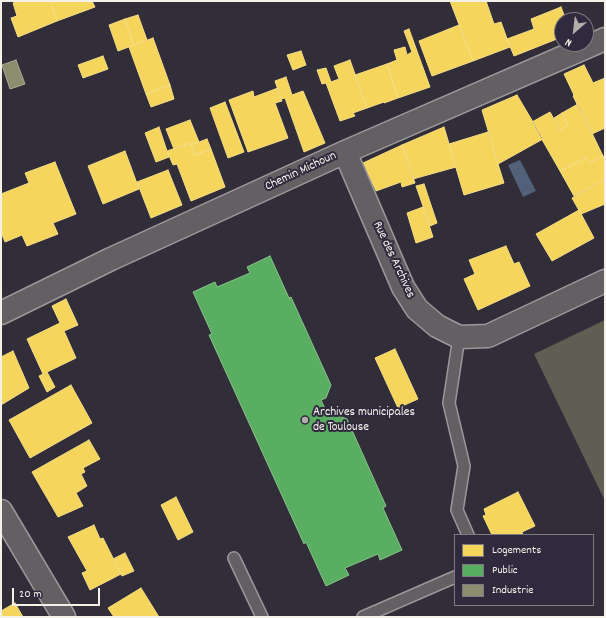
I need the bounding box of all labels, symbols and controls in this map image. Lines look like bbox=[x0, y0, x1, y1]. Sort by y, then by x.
north arrow bbox=[554, 12, 594, 52]
text: N bbox=[563, 33, 575, 50]
street label: Chemin Michoun bbox=[263, 149, 339, 195]
street label: Rue des Archives bbox=[368, 219, 418, 301]
place label: Archives municipales de Toulouse bbox=[313, 405, 415, 436]
marker: Archives municipales de Toulouse bbox=[300, 415, 310, 425]
legend bbox=[454, 534, 594, 606]
text: Logements bbox=[492, 542, 541, 559]
text: Public bbox=[492, 562, 518, 579]
scale bar bbox=[14, 580, 102, 606]
text: Industrie bbox=[492, 582, 533, 599]
text: 20 m bbox=[19, 586, 42, 603]

